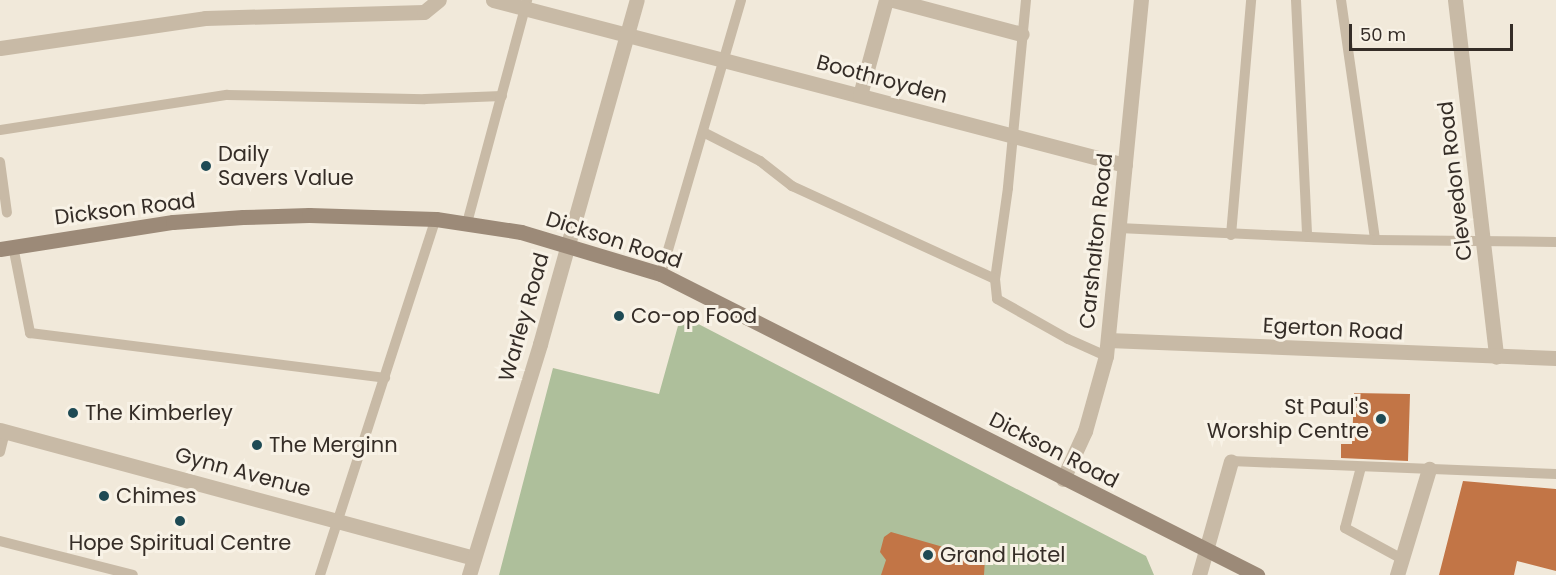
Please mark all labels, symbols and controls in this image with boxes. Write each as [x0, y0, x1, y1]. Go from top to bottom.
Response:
scale bar [1352, 12, 1516, 50]
text: 50 m [1360, 22, 1406, 47]
street label: Boothroyden [814, 49, 950, 109]
street label: Clevedon Road [1433, 100, 1477, 262]
place label: Daily Savers Value [218, 141, 354, 191]
street label: Carshalton Road [1074, 152, 1118, 330]
marker: Daily Savers Value [199, 159, 213, 173]
street label: Dickson Road [53, 188, 197, 230]
street label: Dickson Road [543, 206, 685, 274]
street label: Warley Road [494, 250, 554, 384]
place label: Co-op Food [631, 303, 757, 329]
marker: Co-op Food [612, 309, 626, 323]
street label: Egerton Road [1262, 313, 1404, 345]
place label: St Paul's Worship Centre [1207, 394, 1369, 444]
place label: The Kimberley [85, 400, 233, 426]
marker: The Kimberley [66, 406, 80, 420]
street label: Dickson Road [985, 407, 1123, 493]
marker: St Paul's Worship Centre [1374, 412, 1388, 426]
place label: The Merginn [269, 432, 398, 458]
marker: The Merginn [250, 438, 264, 452]
street label: Gynn Avenue [172, 442, 314, 502]
place label: Chimes [116, 483, 196, 509]
marker: Chimes [97, 489, 111, 503]
marker: Hope Spiritual Centre [173, 514, 187, 528]
place label: Hope Spiritual Centre [69, 530, 291, 556]
place label: Grand Hotel [940, 542, 1065, 568]
marker: Grand Hotel [921, 548, 935, 562]

